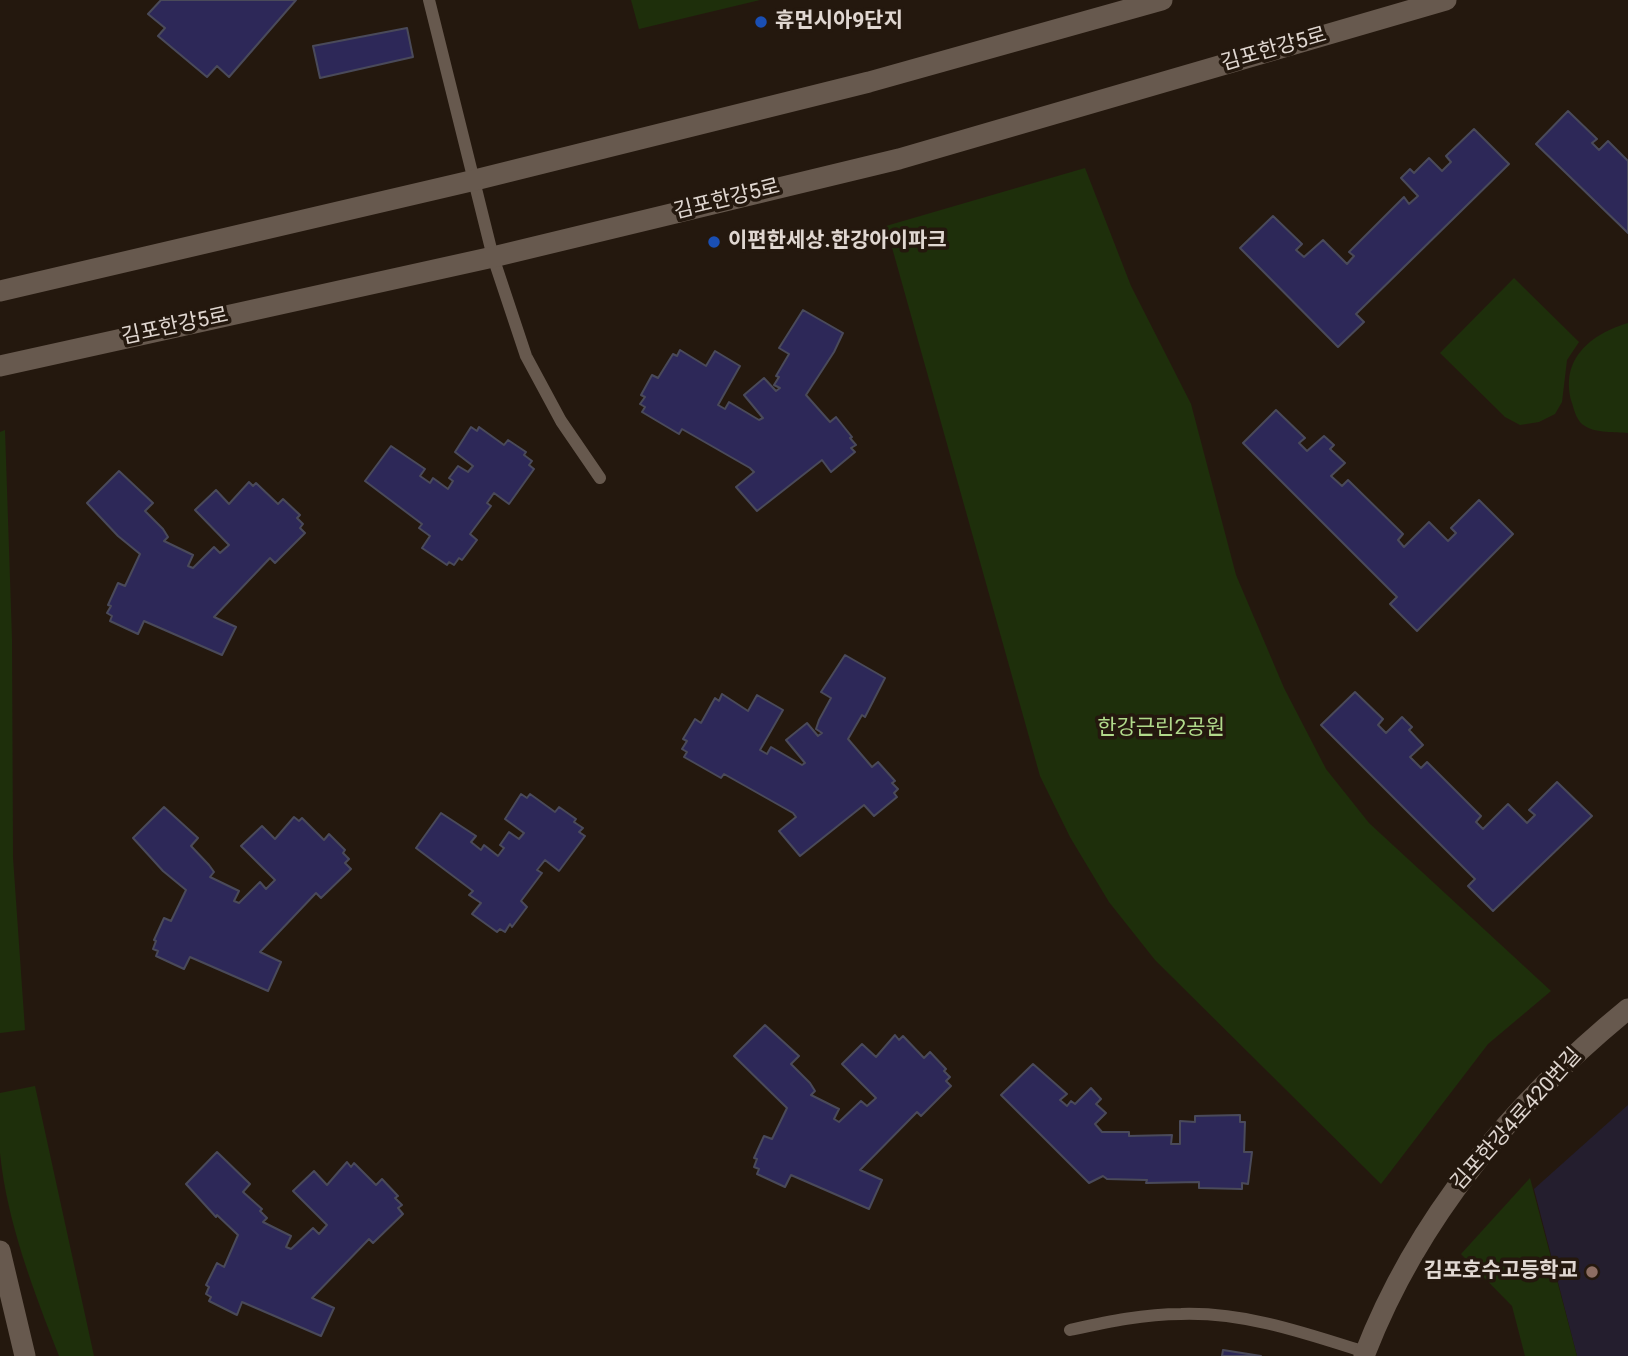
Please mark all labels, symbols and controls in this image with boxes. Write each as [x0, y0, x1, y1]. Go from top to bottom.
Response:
place label: 휴먼시아9단지 [775, 9, 903, 35]
marker: 휴먼시아9단지 [753, 14, 769, 30]
street label: 김포한강5로 [1218, 23, 1330, 77]
street label: 김포한강5로 [671, 175, 783, 225]
place label: 이편한세상.한강아이파크 [728, 229, 947, 255]
marker: 이편한세상.한강아이파크 [706, 234, 722, 250]
street label: 김포한강5로 [119, 303, 231, 351]
park label: 한강근린2공원 [1097, 716, 1225, 742]
street label: 김포한강4로420번길 [1447, 1044, 1587, 1196]
place label: 김포호수고등학교 [1423, 1259, 1578, 1285]
marker: 김포호수고등학교 [1584, 1264, 1600, 1280]

